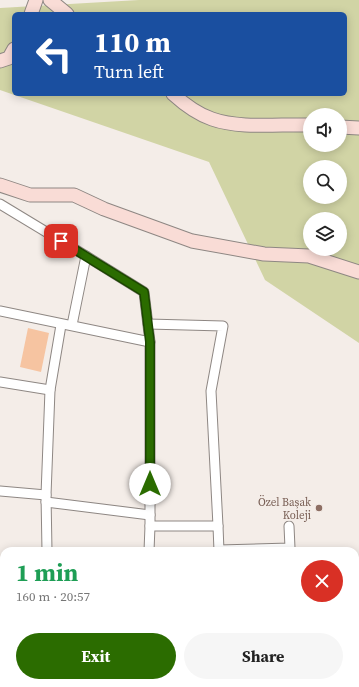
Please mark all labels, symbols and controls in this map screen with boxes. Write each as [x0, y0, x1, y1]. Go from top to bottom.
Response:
text: 110 m [94, 23, 171, 61]
icon: left [28, 28, 80, 80]
text: Turn left [94, 59, 164, 84]
map controls [303, 108, 347, 256]
button: sound [303, 108, 347, 152]
button: search [303, 160, 347, 204]
button: layers [303, 212, 347, 256]
pin [44, 224, 78, 258]
icon: arrive [50, 230, 72, 252]
position arrow [129, 463, 171, 505]
place label: Özel Başak Koleji [258, 494, 312, 523]
marker: Özel Başak Koleji [314, 503, 324, 513]
text: 1 min [16, 556, 78, 589]
button: close [301, 560, 343, 602]
text: 160 m · 20:57 [16, 588, 90, 605]
button: Exit [16, 633, 176, 679]
button: Share [184, 633, 343, 679]

